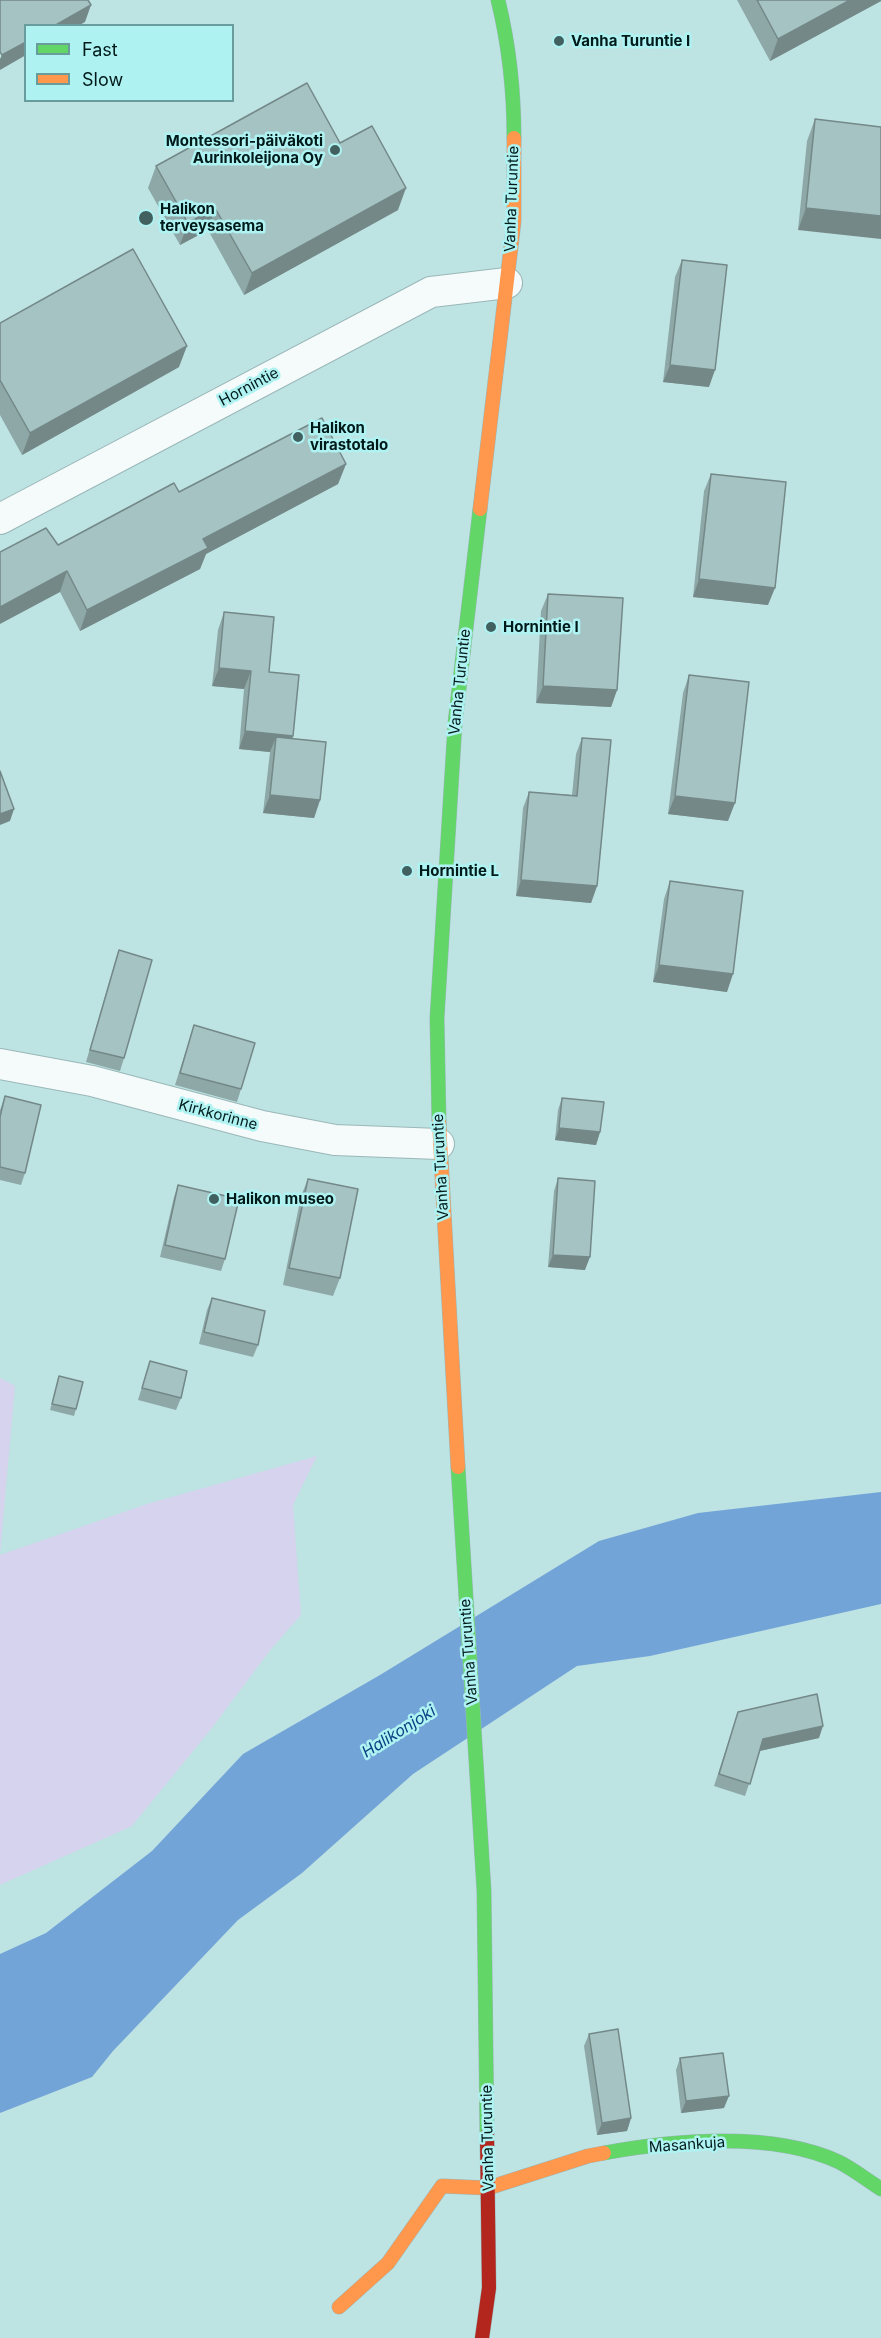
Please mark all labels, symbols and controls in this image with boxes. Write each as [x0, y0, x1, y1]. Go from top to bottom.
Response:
legend [24, 24, 234, 102]
place label: Vanha Turuntie I [571, 32, 690, 50]
marker: Vanha Turuntie I [552, 34, 566, 48]
text: Fast [82, 39, 118, 60]
text: Slow [82, 69, 123, 90]
place label: Montessori-päiväkoti Aurinkoleijona Oy [166, 132, 323, 167]
marker: Montessori-päiväkoti Aurinkoleijona Oy [328, 143, 342, 157]
street label: Vanha Turuntie [501, 145, 523, 253]
place label: Halikon terveysasema [160, 200, 264, 235]
marker: Halikon terveysasema [137, 209, 155, 227]
street label: Hornintie [216, 364, 282, 410]
place label: Halikon virastotalo [310, 419, 388, 454]
marker: Halikon virastotalo [291, 430, 305, 444]
place label: Hornintie I [503, 618, 579, 636]
marker: Hornintie I [484, 620, 498, 634]
street label: Vanha Turuntie [445, 628, 475, 736]
place label: Hornintie L [419, 862, 499, 880]
marker: Hornintie L [400, 864, 414, 878]
street label: Kirkkorinne [177, 1096, 259, 1134]
street label: Vanha Turuntie [429, 1113, 453, 1221]
place label: Halikon museo [226, 1190, 334, 1208]
marker: Halikon museo [207, 1192, 221, 1206]
street label: Vanha Turuntie [456, 1598, 482, 1706]
water label: Halikonjoki [359, 1702, 439, 1762]
street label: Vanha Turuntie [478, 2085, 498, 2191]
street label: Masankuja [648, 2133, 726, 2157]

